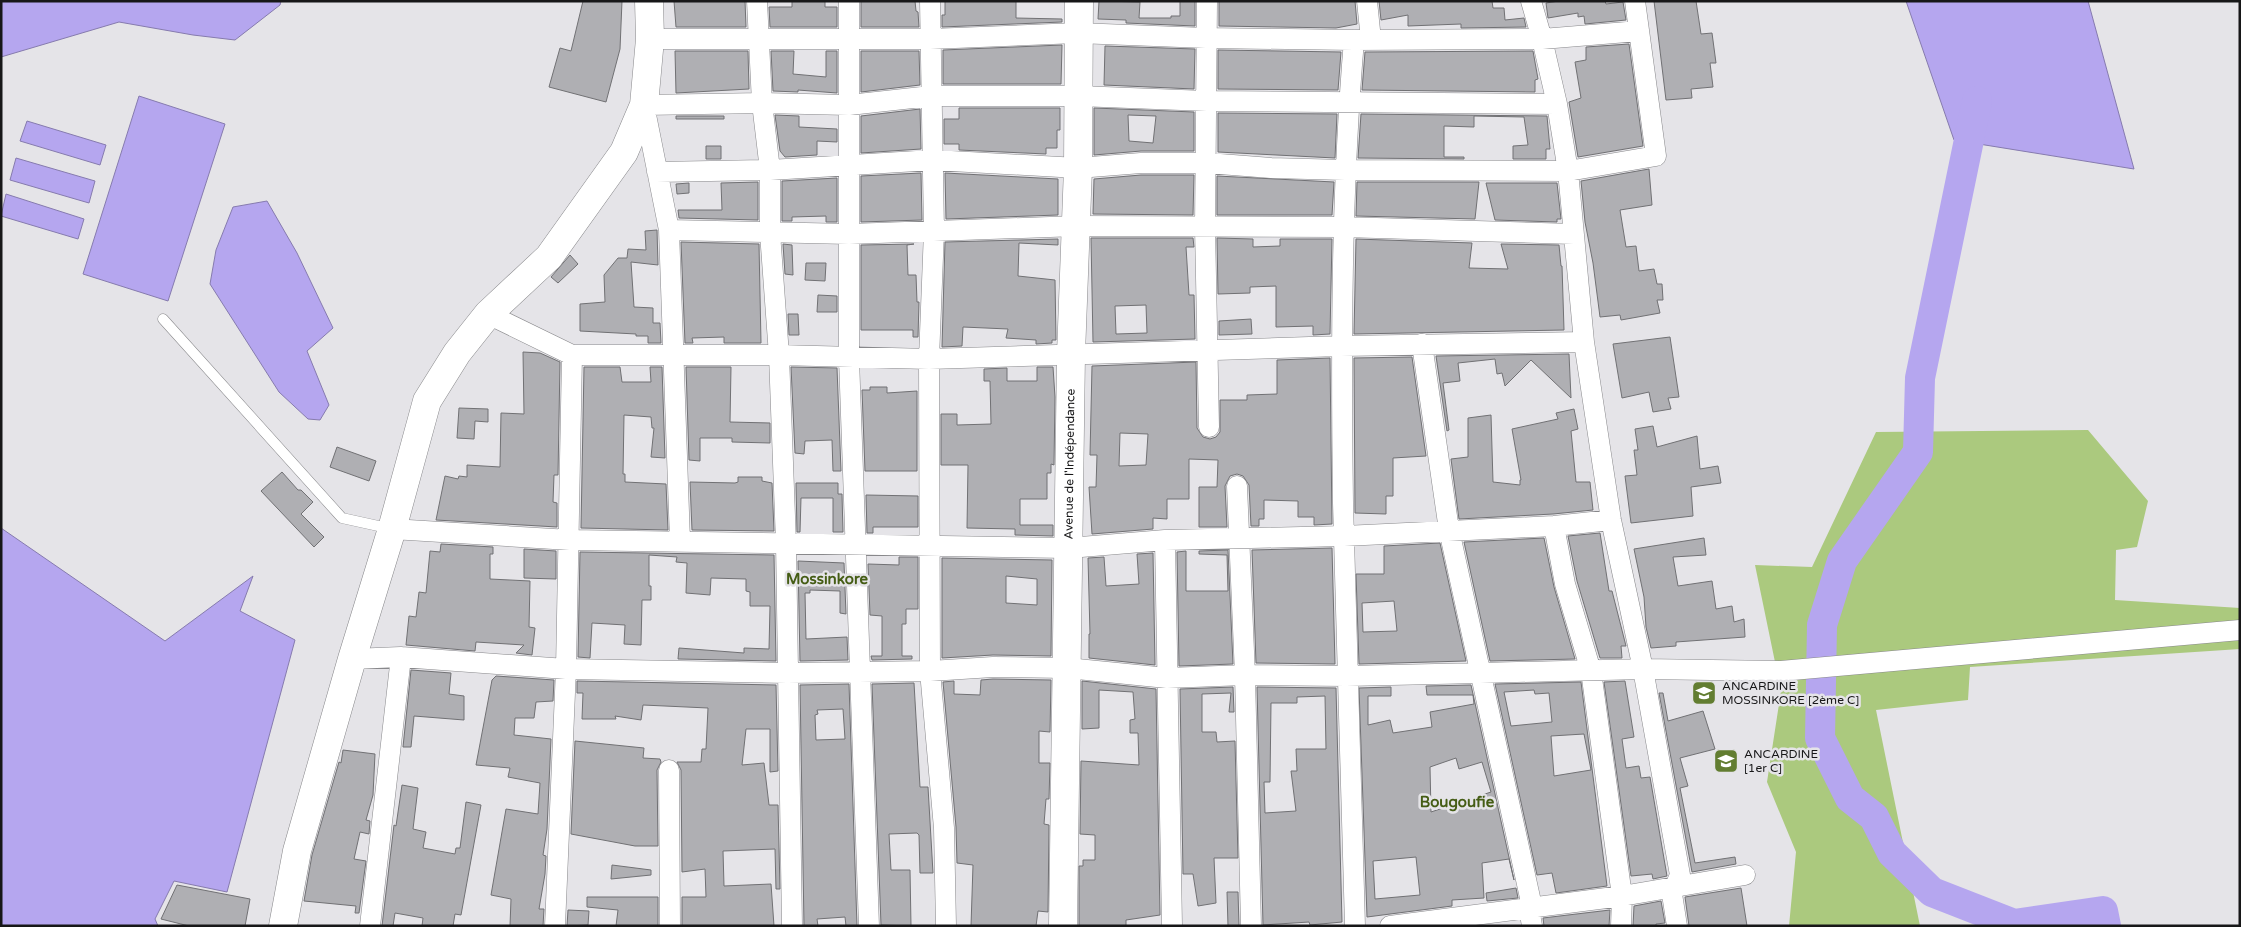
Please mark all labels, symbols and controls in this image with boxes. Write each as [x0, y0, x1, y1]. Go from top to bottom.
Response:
street label: Avenue de l'Indépendance [1061, 388, 1078, 540]
district label: Mossinkore [786, 570, 868, 588]
place label: ANCARDINE MOSSINKORE [2ème C] [1722, 679, 1859, 707]
school or university icon: ANCARDINE MOSSINKORE [2ème C] [1691, 680, 1717, 706]
place label: ANCARDINE [1er C] [1744, 747, 1818, 775]
school or university icon: ANCARDINE [1er C] [1713, 748, 1739, 774]
district label: Bougoufie [1420, 793, 1495, 812]

